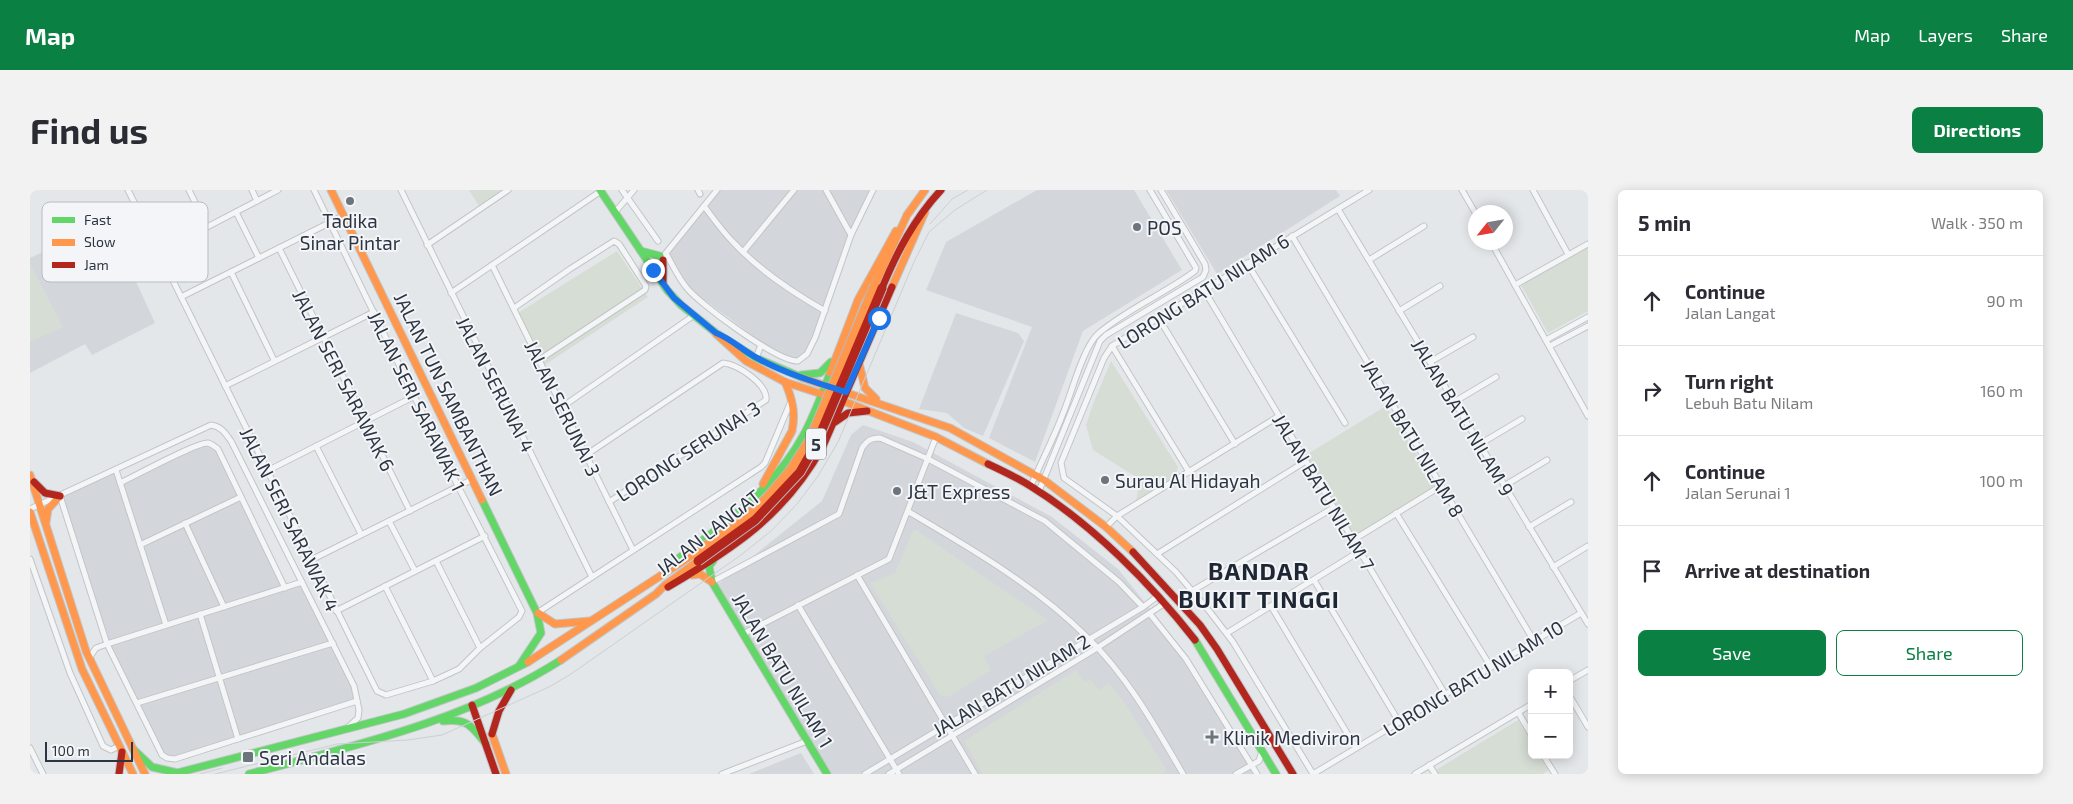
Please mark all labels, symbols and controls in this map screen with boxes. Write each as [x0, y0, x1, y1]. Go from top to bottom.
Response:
text: Map [25, 21, 75, 50]
text: Map [1854, 24, 1890, 46]
text: Layers [1918, 24, 1973, 46]
text: Share [2001, 24, 2048, 46]
button: Directions [1912, 107, 2043, 153]
text: Find us [30, 109, 148, 151]
marker: Tadika Sinar Pintar [344, 195, 356, 207]
legend [42, 202, 208, 282]
north arrow [1468, 205, 1513, 250]
place label: Tadika Sinar Pintar [300, 209, 401, 254]
text: 5 min [1638, 210, 1691, 235]
text: Fast [84, 211, 111, 228]
text: Walk · 350 m [1931, 213, 2023, 232]
place label: POS [1147, 216, 1182, 239]
marker: POS [1131, 221, 1143, 233]
street label: LORONG BATU NILAM 6 [1113, 229, 1293, 353]
text: Slow [84, 233, 116, 250]
text: Jam [84, 256, 109, 273]
route end [642, 259, 665, 282]
text: Continue [1685, 280, 1765, 303]
street label: JALAN SERI SARAWAK 6 [288, 285, 400, 475]
icon: ahead [1638, 287, 1666, 315]
street label: JALAN TUN SAMBANTHAN [390, 289, 508, 499]
text: 90 m [1987, 291, 2023, 310]
text: Jalan Langat [1685, 303, 1776, 322]
street label: JALAN SERI SARAWAK 1 [363, 307, 471, 495]
route start [868, 307, 891, 330]
street label: JALAN SERUNAI 4 [452, 312, 540, 456]
street label: JALAN BATU NILAM 9 [1407, 334, 1519, 500]
street label: JALAN SERUNAI 3 [520, 336, 606, 480]
street label: JALAN BATU NILAM 8 [1357, 355, 1469, 521]
text: Turn right [1685, 370, 1773, 393]
icon: right [1638, 377, 1666, 405]
text: 160 m [1980, 381, 2023, 400]
text: Lebuh Batu Nilam [1685, 393, 1813, 412]
street label: LORONG SERUNAI 3 [612, 396, 764, 506]
street label: JALAN BATU NILAM 7 [1268, 410, 1380, 575]
street label: JALAN SERI SARAWAK 4 [235, 423, 345, 615]
road number: 5 [806, 428, 826, 460]
text: Continue [1685, 460, 1765, 483]
icon: ahead [1638, 467, 1666, 495]
place label: Surau Al Hidayah [1115, 469, 1261, 492]
text: 100 m [1980, 471, 2023, 490]
marker: Surau Al Hidayah [1099, 474, 1111, 486]
place label: J&T Express [907, 480, 1010, 503]
text: Jalan Serunai 1 [1685, 483, 1791, 502]
street label: JALAN LANGAT [651, 484, 765, 580]
marker: J&T Express [891, 485, 903, 497]
district label: BANDAR BUKIT TINGGI [1178, 556, 1340, 613]
icon: arrive [1638, 557, 1666, 585]
text: Arrive at destination [1685, 559, 1870, 582]
street label: JALAN BATU NILAM 1 [728, 589, 838, 751]
street label: LORONG BATU NILAM 10 [1379, 615, 1567, 741]
street label: JALAN BATU NILAM 2 [928, 629, 1094, 741]
button: Save [1638, 630, 1826, 676]
button: Share [1836, 630, 2023, 676]
map controls [1528, 669, 1573, 759]
button: + [1528, 669, 1573, 714]
button: − [1528, 714, 1573, 759]
place label: Klinik Mediviron [1223, 726, 1361, 749]
marker: Klinik Mediviron [1205, 730, 1219, 744]
scale bar [45, 739, 132, 762]
text: 100 m [52, 742, 90, 759]
place label: Seri Andalas [259, 746, 366, 769]
marker: Seri Andalas [241, 750, 255, 764]

